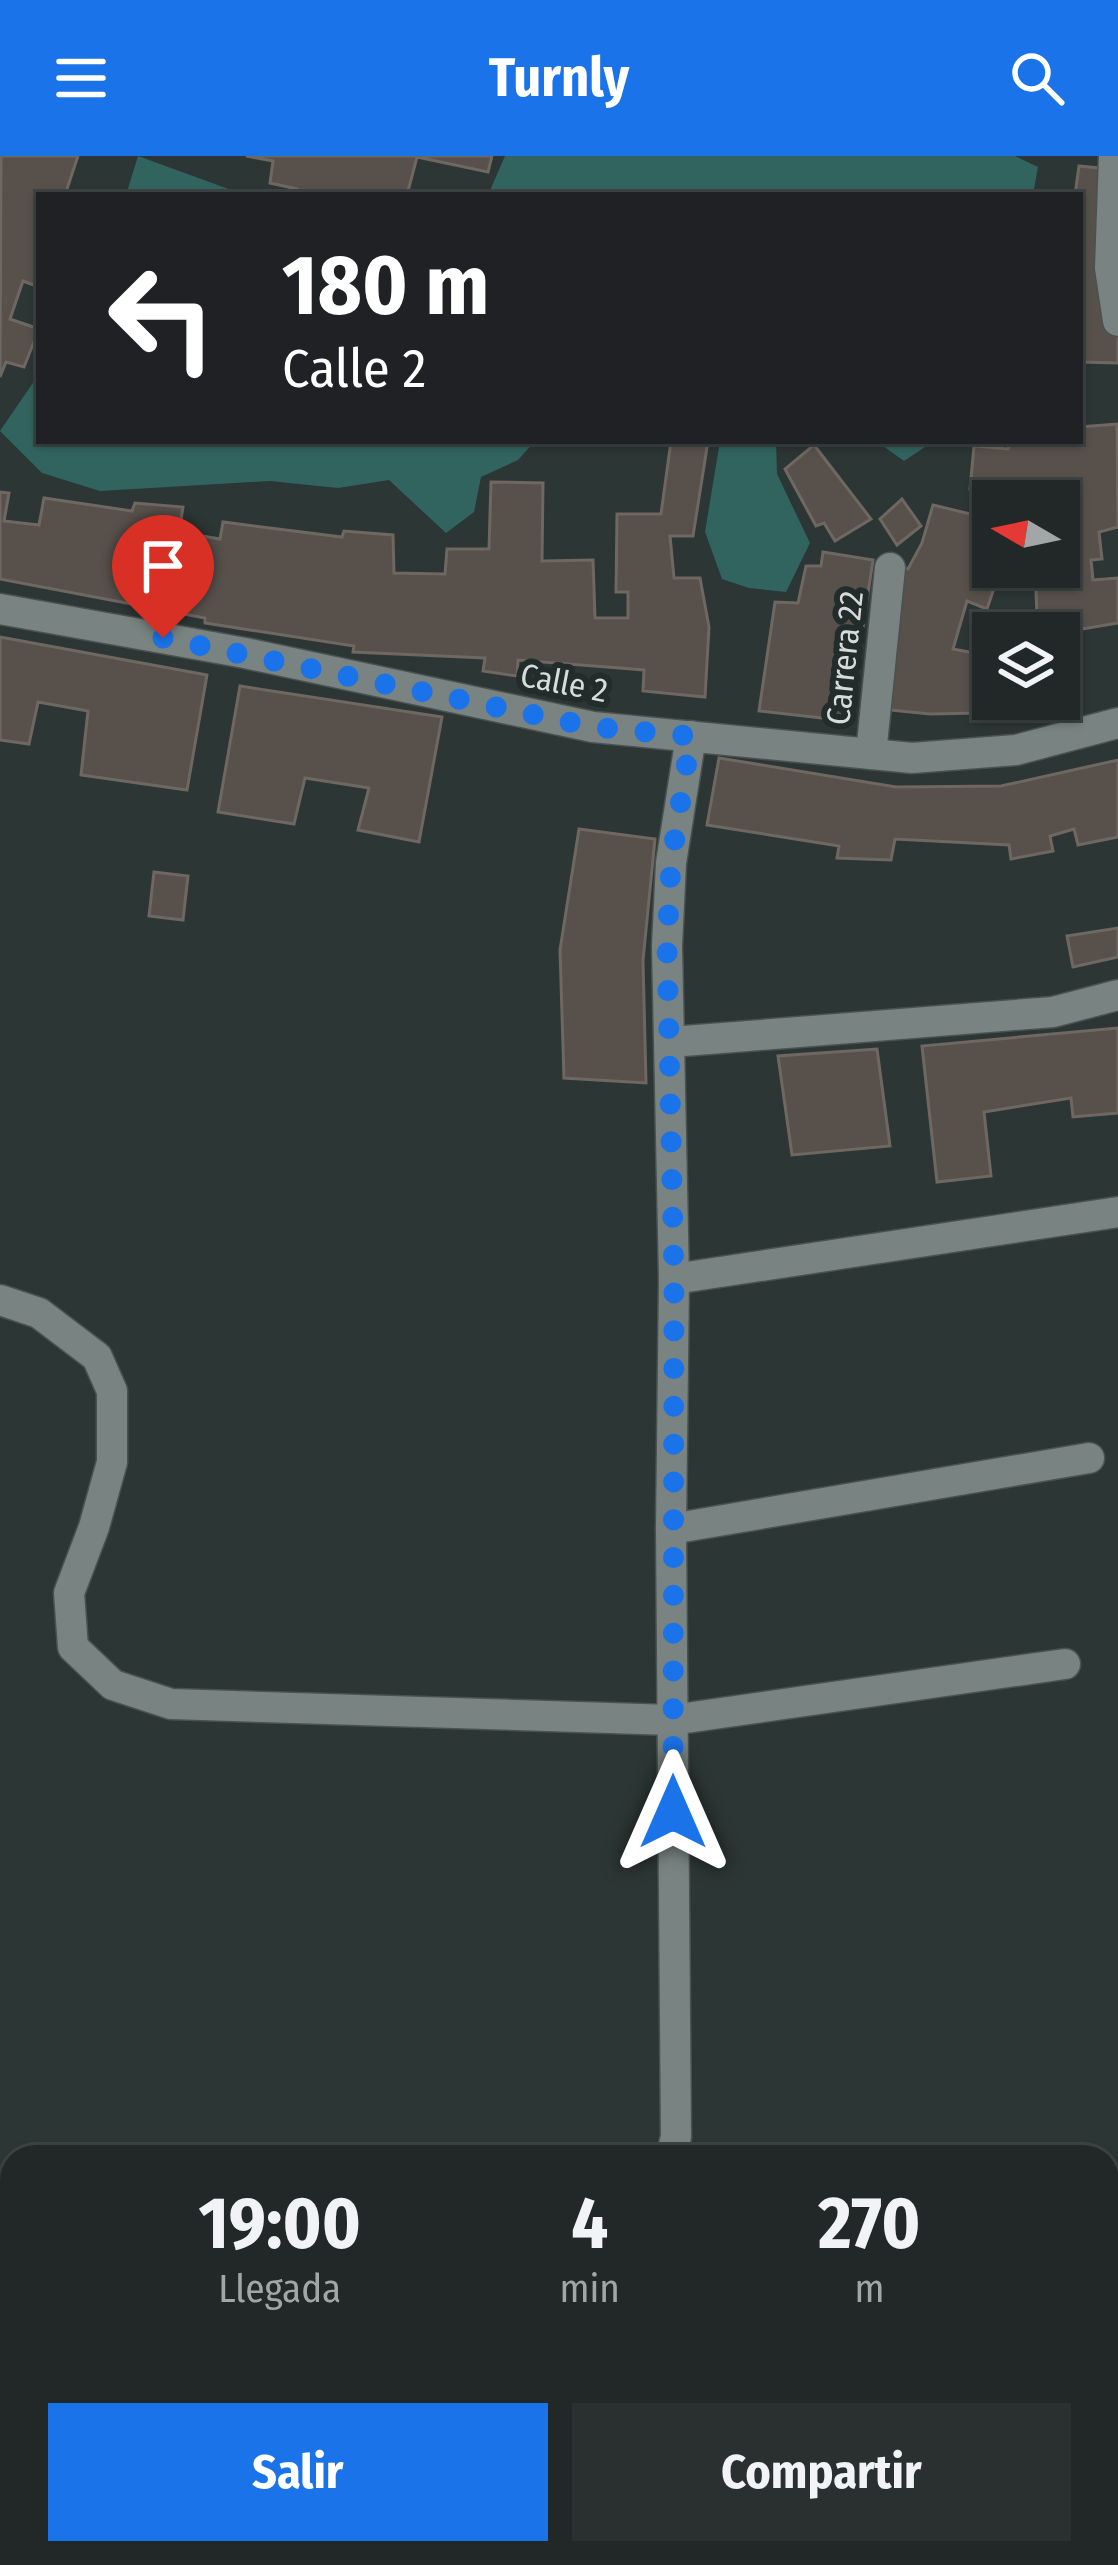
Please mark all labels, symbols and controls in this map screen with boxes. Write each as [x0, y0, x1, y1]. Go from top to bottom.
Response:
icon: menu [48, 45, 114, 111]
icon: search [1004, 45, 1070, 111]
text: Turnly [489, 46, 629, 110]
text: 180 m [282, 235, 489, 336]
icon: left [84, 240, 240, 396]
text: Calle 2 [282, 337, 426, 401]
north arrow [972, 480, 1080, 588]
map controls [972, 480, 1080, 720]
pin [112, 515, 214, 638]
icon: arrive [130, 533, 196, 599]
street label: Carrera 22 [818, 589, 872, 727]
button: layers [972, 612, 1080, 720]
street label: Calle 2 [517, 655, 611, 711]
position arrow [610, 1749, 736, 1875]
text: 19:00 [198, 2181, 361, 2267]
text: 4 [571, 2181, 608, 2267]
text: 270 [818, 2181, 921, 2267]
text: Llegada [218, 2266, 341, 2312]
text: min [560, 2266, 620, 2312]
text: m [854, 2266, 884, 2312]
button: Salir [48, 2403, 548, 2541]
button: Compartir [572, 2403, 1071, 2541]

